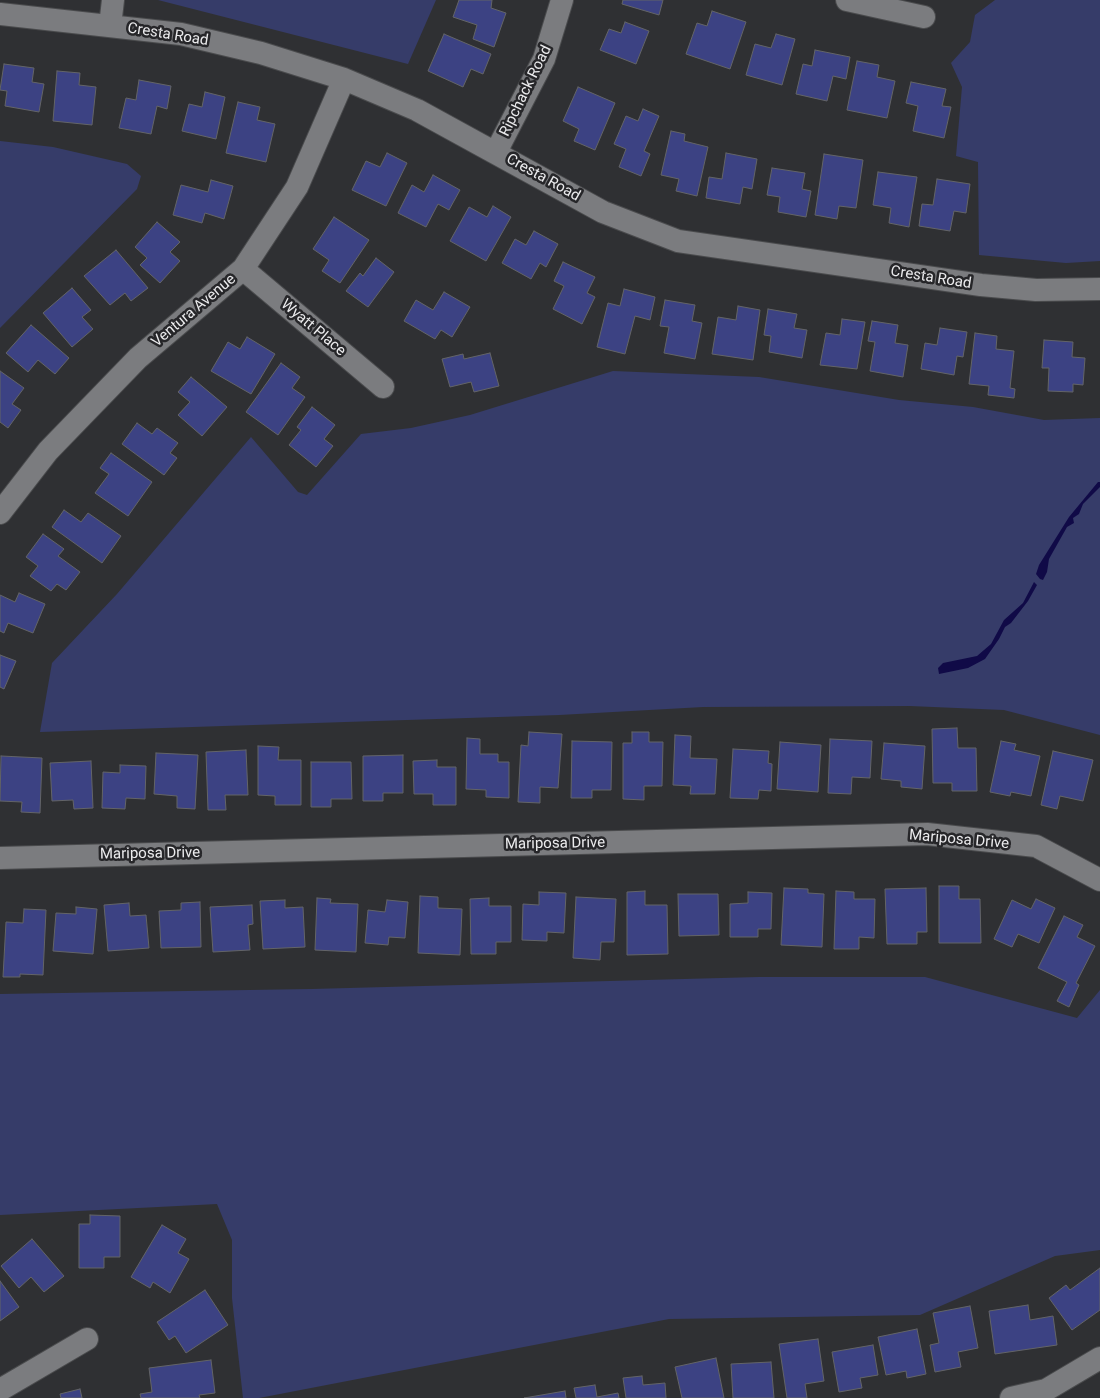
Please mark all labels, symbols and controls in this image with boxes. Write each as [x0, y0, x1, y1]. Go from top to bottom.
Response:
street label: Cresta Road [126, 20, 210, 50]
street label: Ripchack Road [496, 42, 556, 140]
street label: Cresta Road [503, 150, 583, 206]
street label: Cresta Road [889, 263, 973, 293]
street label: Ventura Avenue [148, 271, 240, 351]
street label: Wyatt Place [277, 296, 349, 360]
street label: Mariposa Drive [908, 827, 1010, 853]
street label: Mariposa Drive [505, 834, 605, 854]
street label: Mariposa Drive [100, 844, 200, 864]

